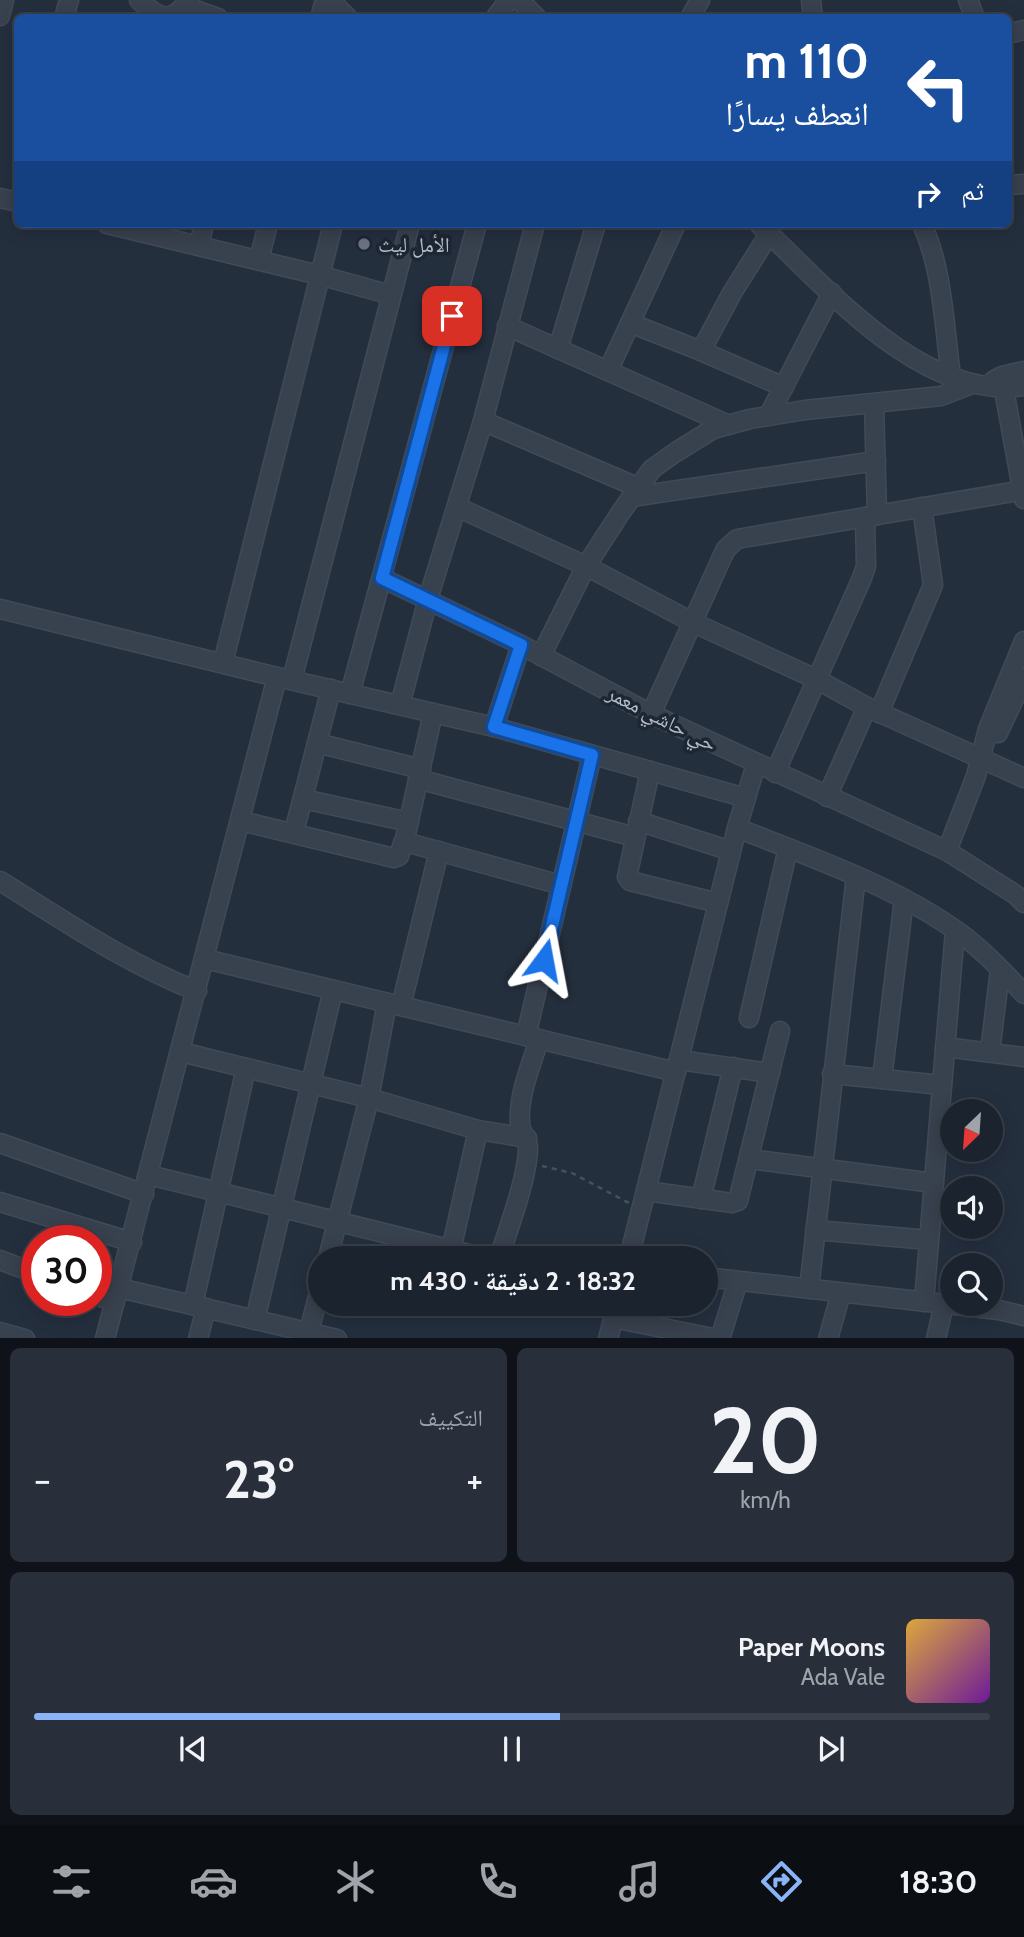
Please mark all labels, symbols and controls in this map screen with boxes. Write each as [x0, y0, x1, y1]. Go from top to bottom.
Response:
text: 110 m [745, 31, 869, 90]
icon: left [893, 42, 984, 133]
text: انعطف يسارًا [726, 94, 869, 133]
icon: right [909, 175, 947, 213]
text: ثم [961, 175, 984, 207]
place label: الأمل ليث [378, 232, 450, 258]
marker: الأمل ليث [356, 236, 372, 252]
pin [422, 286, 482, 346]
icon: arrive [433, 297, 471, 335]
street label: حي حاشي معمر [600, 679, 721, 760]
position arrow [507, 923, 581, 997]
north arrow [940, 1099, 1003, 1162]
map controls [940, 1099, 1003, 1316]
button: sound [940, 1176, 1003, 1239]
speed limit sign: 30 [21, 1225, 112, 1316]
button: search [940, 1253, 1003, 1316]
text: 18:32 · 2 دقيقة · 430 m [390, 1265, 636, 1297]
text: 20 [709, 1385, 822, 1496]
text: التكييف [418, 1404, 483, 1432]
text: 23° [223, 1448, 294, 1511]
text: − [34, 1456, 51, 1503]
text: + [466, 1456, 483, 1503]
text: km/h [740, 1486, 791, 1514]
text: Paper Moons [738, 1631, 885, 1663]
text: Ada Vale [801, 1663, 885, 1691]
icon: previous [174, 1730, 212, 1768]
icon: pause [493, 1730, 531, 1768]
icon: next [812, 1730, 850, 1768]
icon: filters [47, 1857, 96, 1906]
icon: car [189, 1857, 238, 1906]
icon: climate [331, 1857, 380, 1906]
icon: phone [473, 1857, 522, 1906]
icon: music [615, 1857, 664, 1906]
icon: directions [757, 1857, 806, 1906]
text: 18:30 [899, 1862, 977, 1901]

